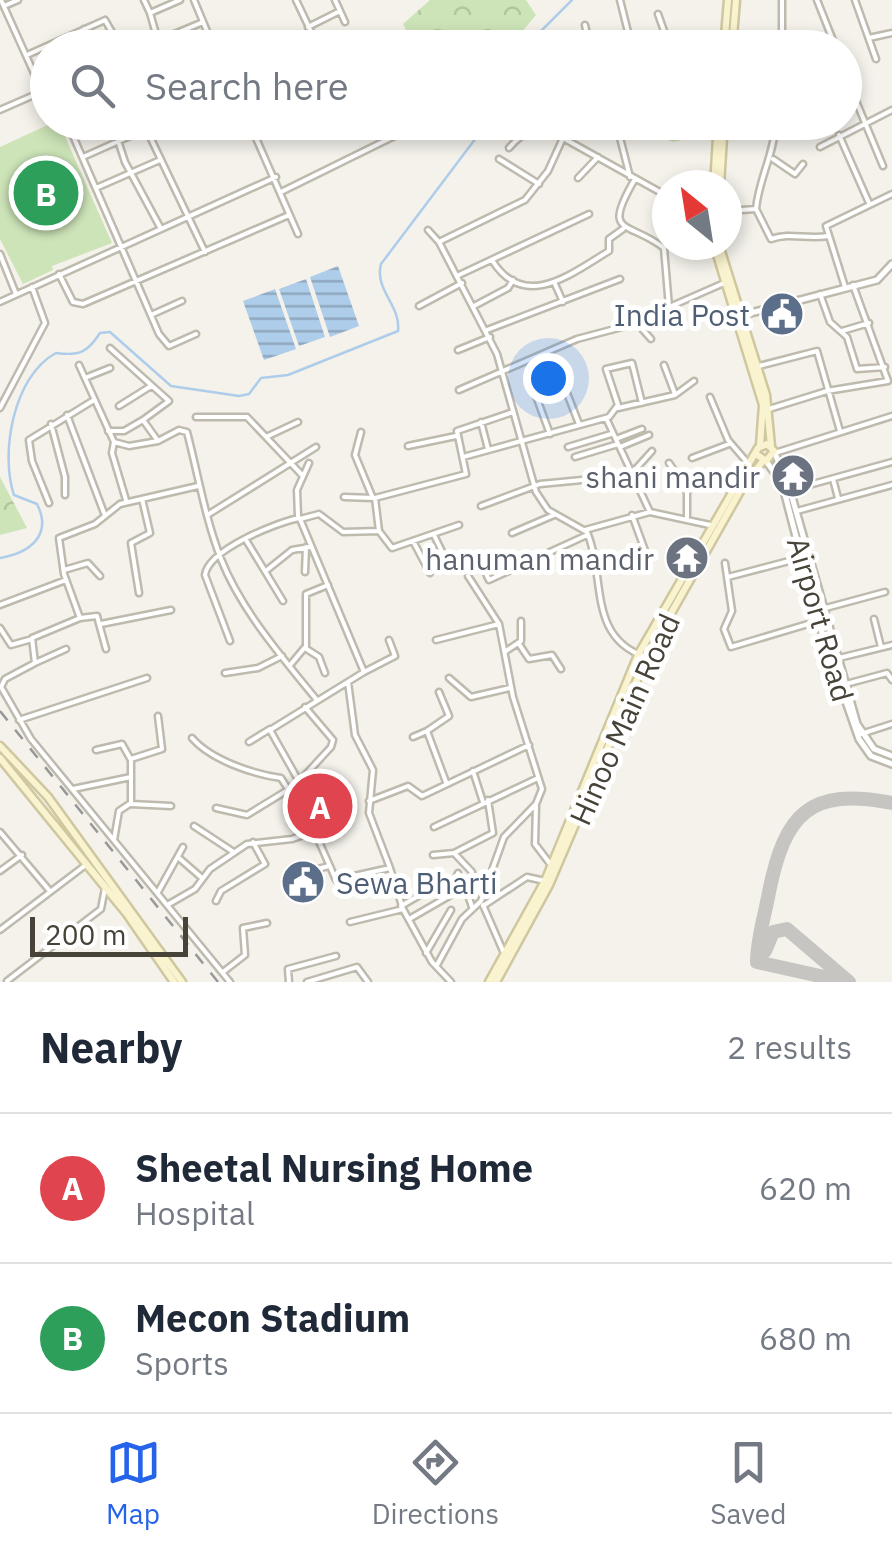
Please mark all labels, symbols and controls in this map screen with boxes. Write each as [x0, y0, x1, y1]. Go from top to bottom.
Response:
search box [30, 30, 862, 140]
icon: search [65, 58, 120, 113]
text: Search here [145, 61, 349, 110]
pin: B [13, 156, 78, 230]
north arrow [652, 170, 742, 260]
public building icon: India Post [759, 291, 805, 337]
place label: India Post [614, 295, 750, 334]
your location [523, 353, 574, 404]
temple icon: shani mandir [770, 453, 816, 499]
place label: shani mandir [586, 457, 760, 496]
street label: Airport Road [779, 532, 863, 706]
temple icon: hanuman mandir [664, 535, 710, 581]
place label: hanuman mandir [425, 539, 654, 578]
street label: Hinoo Main Road [560, 607, 688, 831]
pin: A [288, 768, 352, 844]
public building icon: Sewa Bharti [280, 859, 326, 905]
place label: Sewa Bharti [336, 863, 497, 902]
scale bar [30, 912, 188, 956]
text: 200 m [45, 916, 126, 953]
text: Nearby [40, 1020, 182, 1075]
text: 2 results [727, 1026, 852, 1068]
text: Sheetal Nursing Home [135, 1143, 533, 1192]
text: A [62, 1167, 83, 1209]
text: 620 m [759, 1167, 852, 1209]
text: Hospital [135, 1192, 255, 1234]
text: Mecon Stadium [135, 1293, 410, 1342]
text: B [62, 1317, 83, 1359]
text: 680 m [759, 1317, 852, 1359]
text: Sports [135, 1342, 229, 1384]
tab: Map [106, 1435, 161, 1532]
tab: Directions [372, 1435, 499, 1532]
tab: Saved [710, 1435, 786, 1532]

